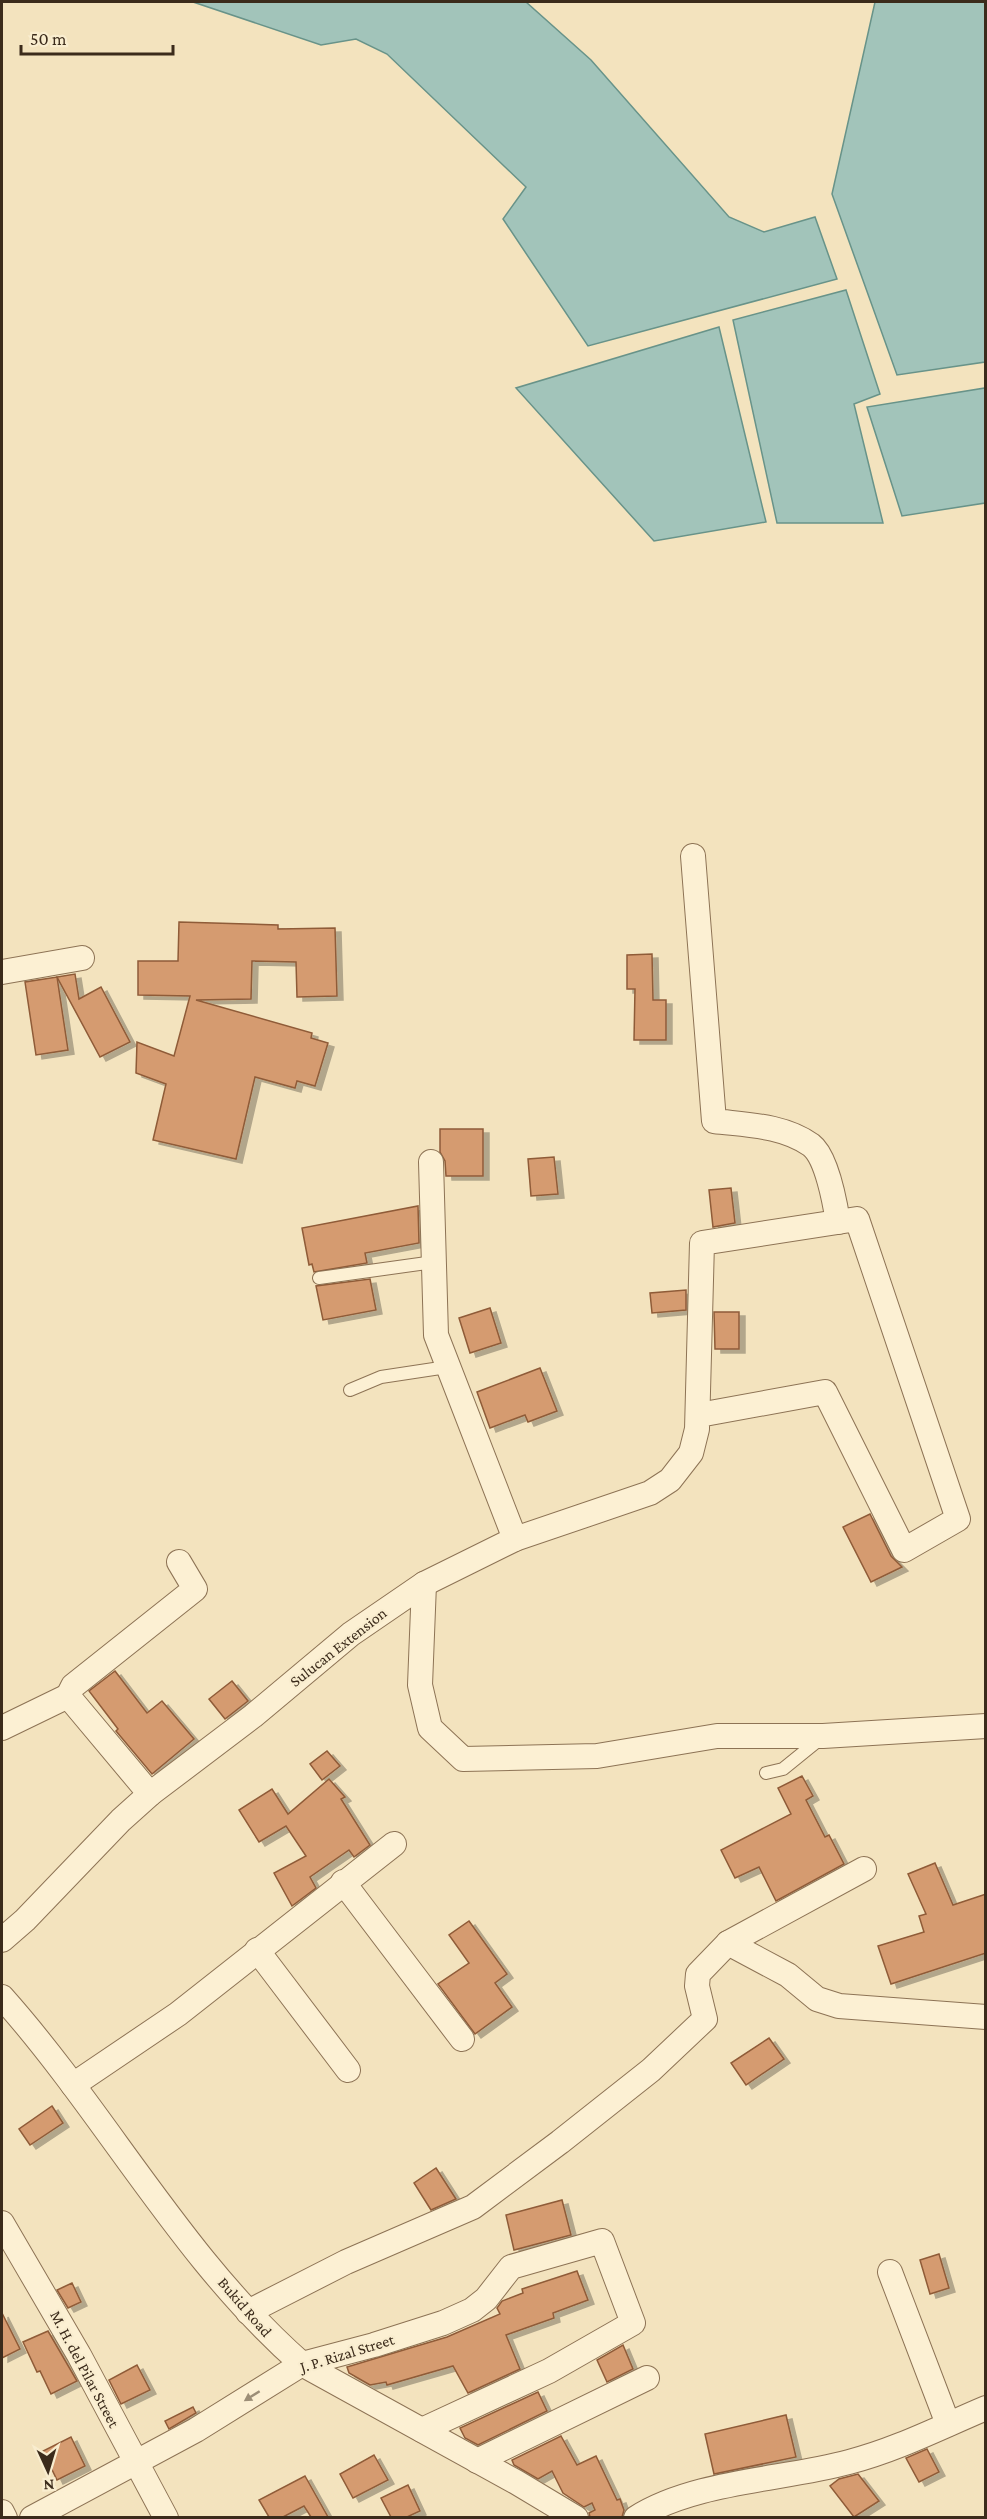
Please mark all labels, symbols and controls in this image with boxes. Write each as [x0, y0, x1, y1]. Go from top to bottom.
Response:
scale bar [21, 18, 172, 56]
text: 50 m [30, 29, 67, 49]
street label: Sulucan Extension [286, 1604, 390, 1690]
street label: Bukid Road [215, 2274, 276, 2341]
street label: M. H. del Pilar Street [47, 2308, 123, 2431]
street label: J. P. Rizal Street [296, 2330, 397, 2377]
one-way arrow [244, 2390, 260, 2401]
north arrow [18, 2441, 78, 2501]
text: N [43, 2477, 55, 2494]

